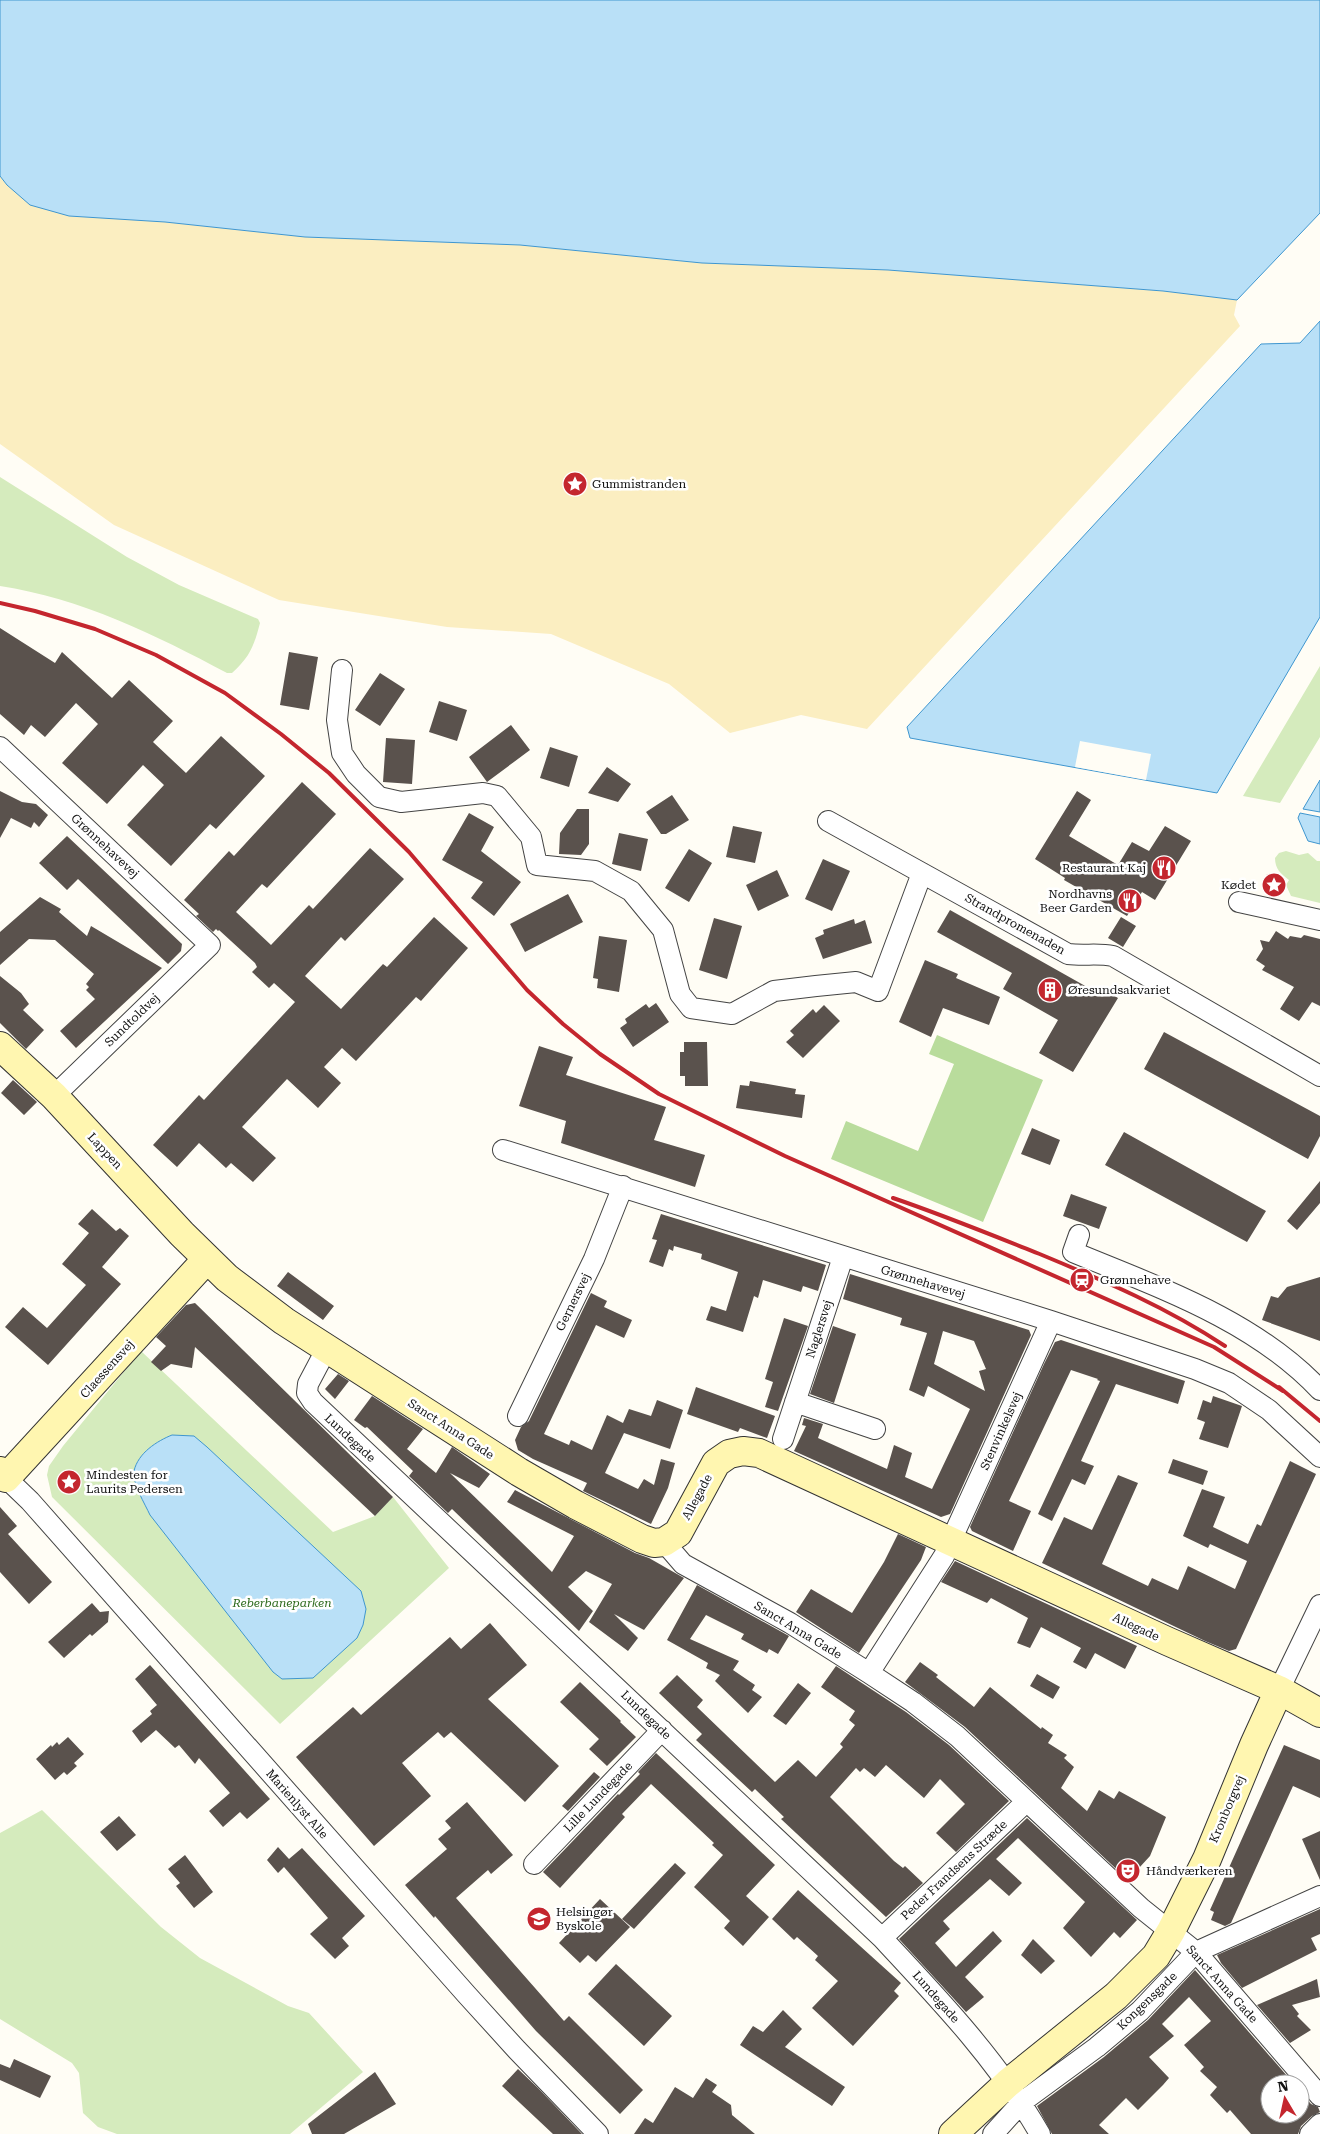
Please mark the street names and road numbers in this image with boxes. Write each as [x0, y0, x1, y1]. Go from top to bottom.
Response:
street label: Grønnehavevej [68, 811, 142, 881]
street label: Strandpromenaden [962, 891, 1068, 957]
street label: Sundtoldvej [102, 991, 162, 1049]
street label: Lappen [85, 1130, 125, 1172]
street label: Grønnehavevej [879, 1263, 967, 1301]
street label: Gernersvej [553, 1271, 593, 1333]
street label: Naglersvej [803, 1298, 835, 1360]
street label: Claessensvej [77, 1337, 137, 1401]
street label: Stenvinkelsvej [977, 1390, 1025, 1472]
street label: Sanct Anna Gade [405, 1396, 497, 1462]
street label: Lundegade [322, 1411, 379, 1465]
street label: Allegade [679, 1471, 715, 1522]
street label: Sanct Anna Gade [752, 1598, 845, 1662]
street label: Allegade [1110, 1610, 1162, 1644]
street label: Lundegade [618, 1688, 674, 1743]
street label: Lille Lundegade [561, 1759, 635, 1835]
street label: Marienlyst Alle [263, 1767, 331, 1842]
street label: Kronborgvej [1206, 1773, 1248, 1845]
street label: Peder Frandsens Stræde [898, 1817, 1010, 1923]
street label: Sanct Anna Gade [1183, 1942, 1261, 2026]
street label: Lundegade [910, 1968, 963, 2026]
street label: Kongensgade [1114, 1969, 1180, 2033]

